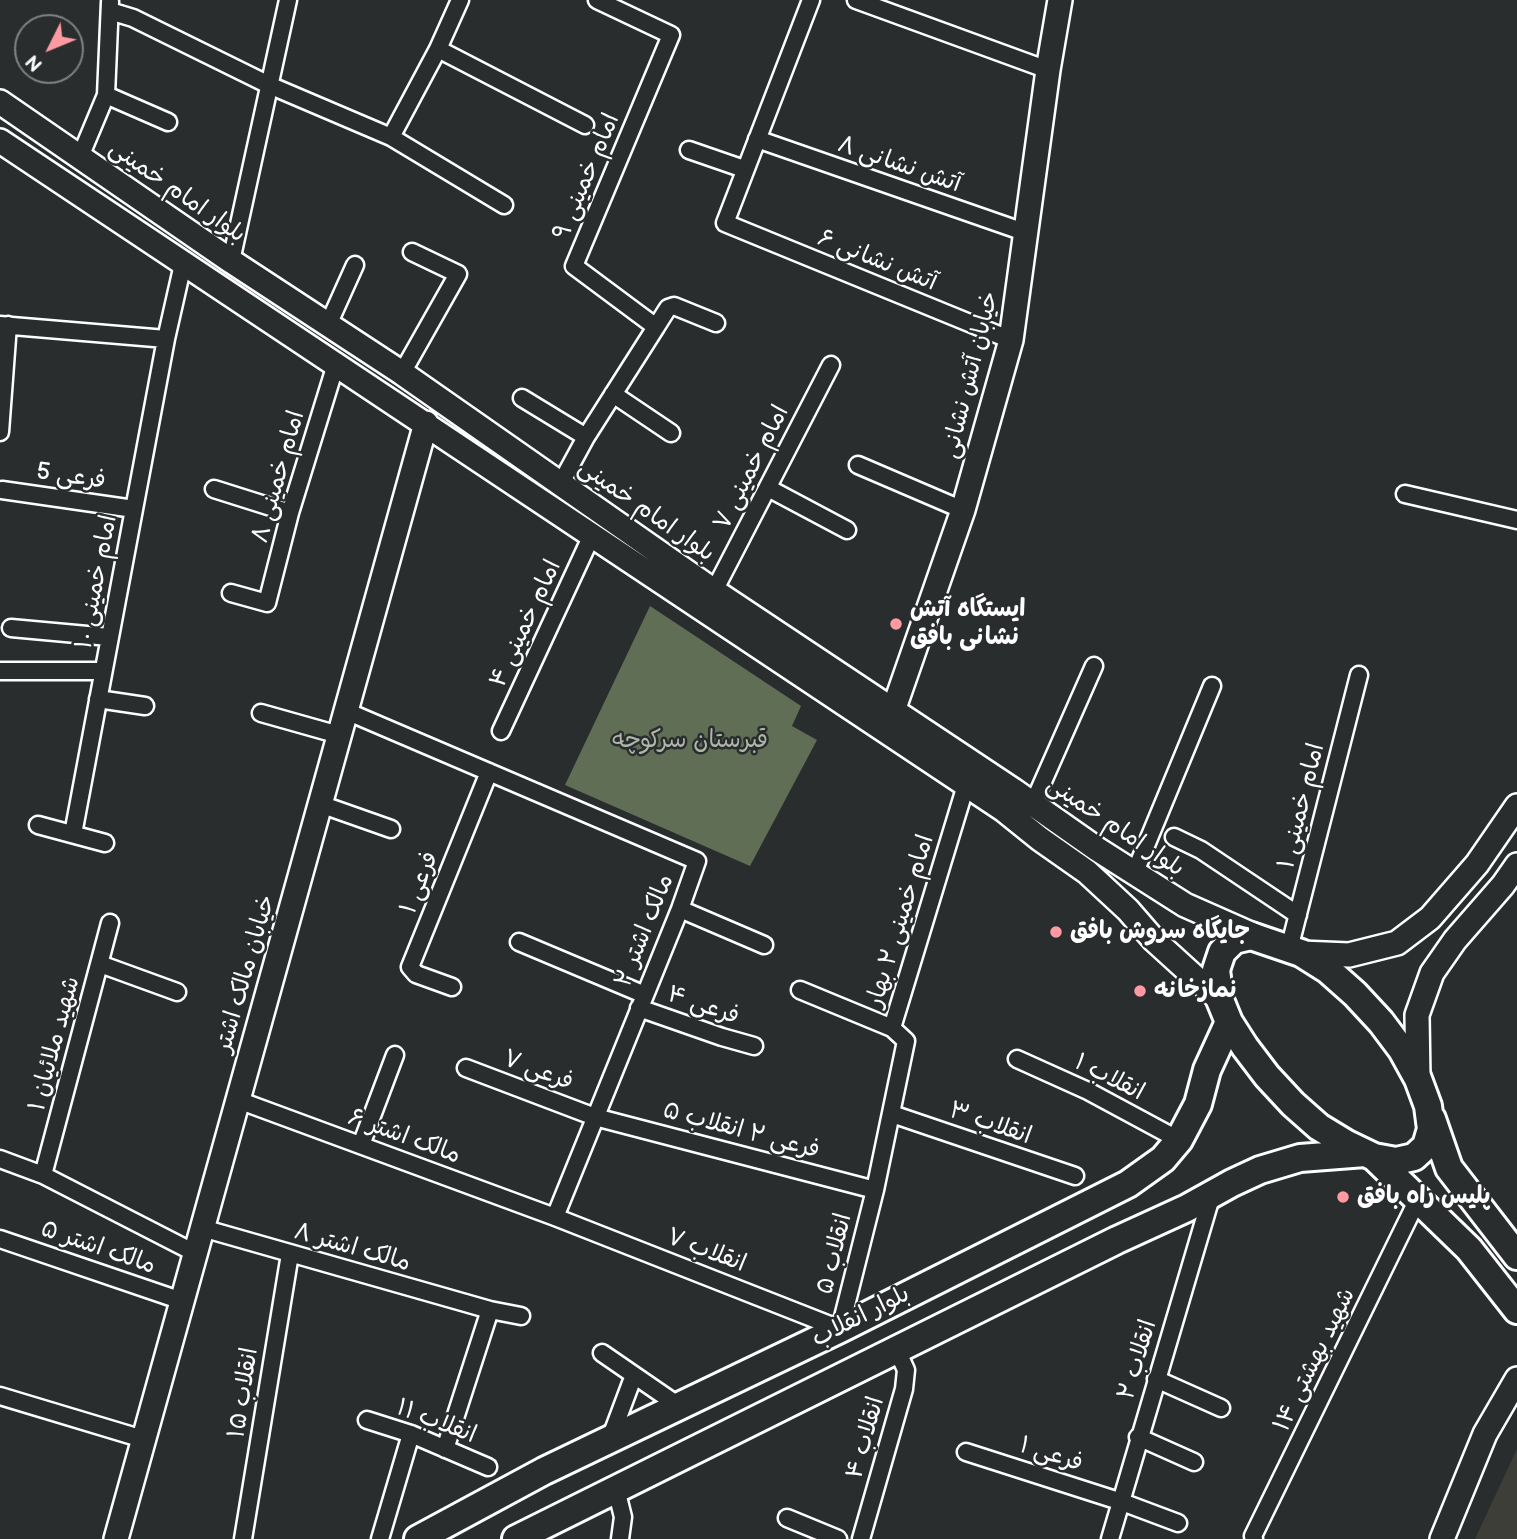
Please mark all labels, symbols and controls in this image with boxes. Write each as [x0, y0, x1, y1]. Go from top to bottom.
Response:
north arrow [14, 14, 84, 84]
text: N [21, 49, 48, 75]
street label: امام خمینی ۹ [547, 109, 627, 245]
street label: آتش نشانی ۸ [834, 130, 964, 200]
street label: بلوار امام خمینی [103, 134, 251, 250]
street label: آتش نشانی ۶ [813, 224, 941, 298]
street label: خیابان آتش نشانی [936, 289, 1006, 461]
street label: امام خمینی ۷ [708, 401, 796, 535]
street label: امام خمینی ۸ [246, 408, 312, 546]
street label: بلوار امام خمینی [572, 453, 720, 569]
street label: فرعی 5 [34, 458, 108, 496]
street label: امام خمینی ۱۰ [70, 512, 124, 652]
street label: امام خمینی ۴ [484, 556, 568, 692]
place label: ایستگاه آتش نشانی بافق [910, 596, 1025, 652]
marker: ایستگاه آتش نشانی بافق [888, 616, 904, 632]
park label: قبرستان سرکوچه [612, 727, 768, 755]
street label: امام خمینی ۱ [1273, 740, 1331, 872]
street label: بلوار امام خمینی [1041, 770, 1189, 884]
street label: امام خمینی ۲ بهار [861, 831, 941, 1011]
street label: فرعی ۱ [395, 848, 445, 918]
street label: مالک اشتر ۲ [609, 870, 681, 992]
street label: خیابان مالک اشتر [210, 892, 282, 1056]
place label: جایگاه سروش بافق [1070, 918, 1250, 946]
marker: جایگاه سروش بافق [1048, 924, 1064, 940]
street label: شهید ملائیان ۱ [23, 973, 87, 1115]
place label: نمازخانه [1154, 977, 1236, 1005]
street label: فرعی ۴ [663, 980, 743, 1032]
marker: نمازخانه [1132, 983, 1148, 999]
street label: فرعی ۷ [499, 1044, 577, 1098]
street label: انقلاب ۱ [1069, 1048, 1149, 1108]
street label: فرعی ۲ انقلاب ۵ [659, 1096, 823, 1166]
street label: انقلاب ۳ [945, 1096, 1035, 1152]
street label: مالک اشتر ۶ [344, 1103, 464, 1171]
place label: پلیس راه بافق [1357, 1183, 1490, 1211]
marker: پلیس راه بافق [1335, 1189, 1351, 1205]
street label: انقلاب ۵ [811, 1211, 859, 1297]
street label: مالک اشتر ۵ [37, 1215, 159, 1281]
street label: مالک اشتر ۸ [290, 1218, 414, 1278]
street label: انقلاب ۷ [662, 1223, 750, 1279]
street label: بلوار انقلاب [807, 1280, 915, 1354]
street label: شهید بهشتی ۱۴ [1268, 1284, 1362, 1436]
street label: انقلاب ۲ [1112, 1317, 1164, 1403]
street label: انقلاب ۱۵ [223, 1346, 265, 1440]
street label: انقلاب ۱۱ [392, 1394, 480, 1450]
street label: انقلاب ۴ [841, 1394, 891, 1482]
street label: فرعی ۱ [1016, 1431, 1086, 1479]

